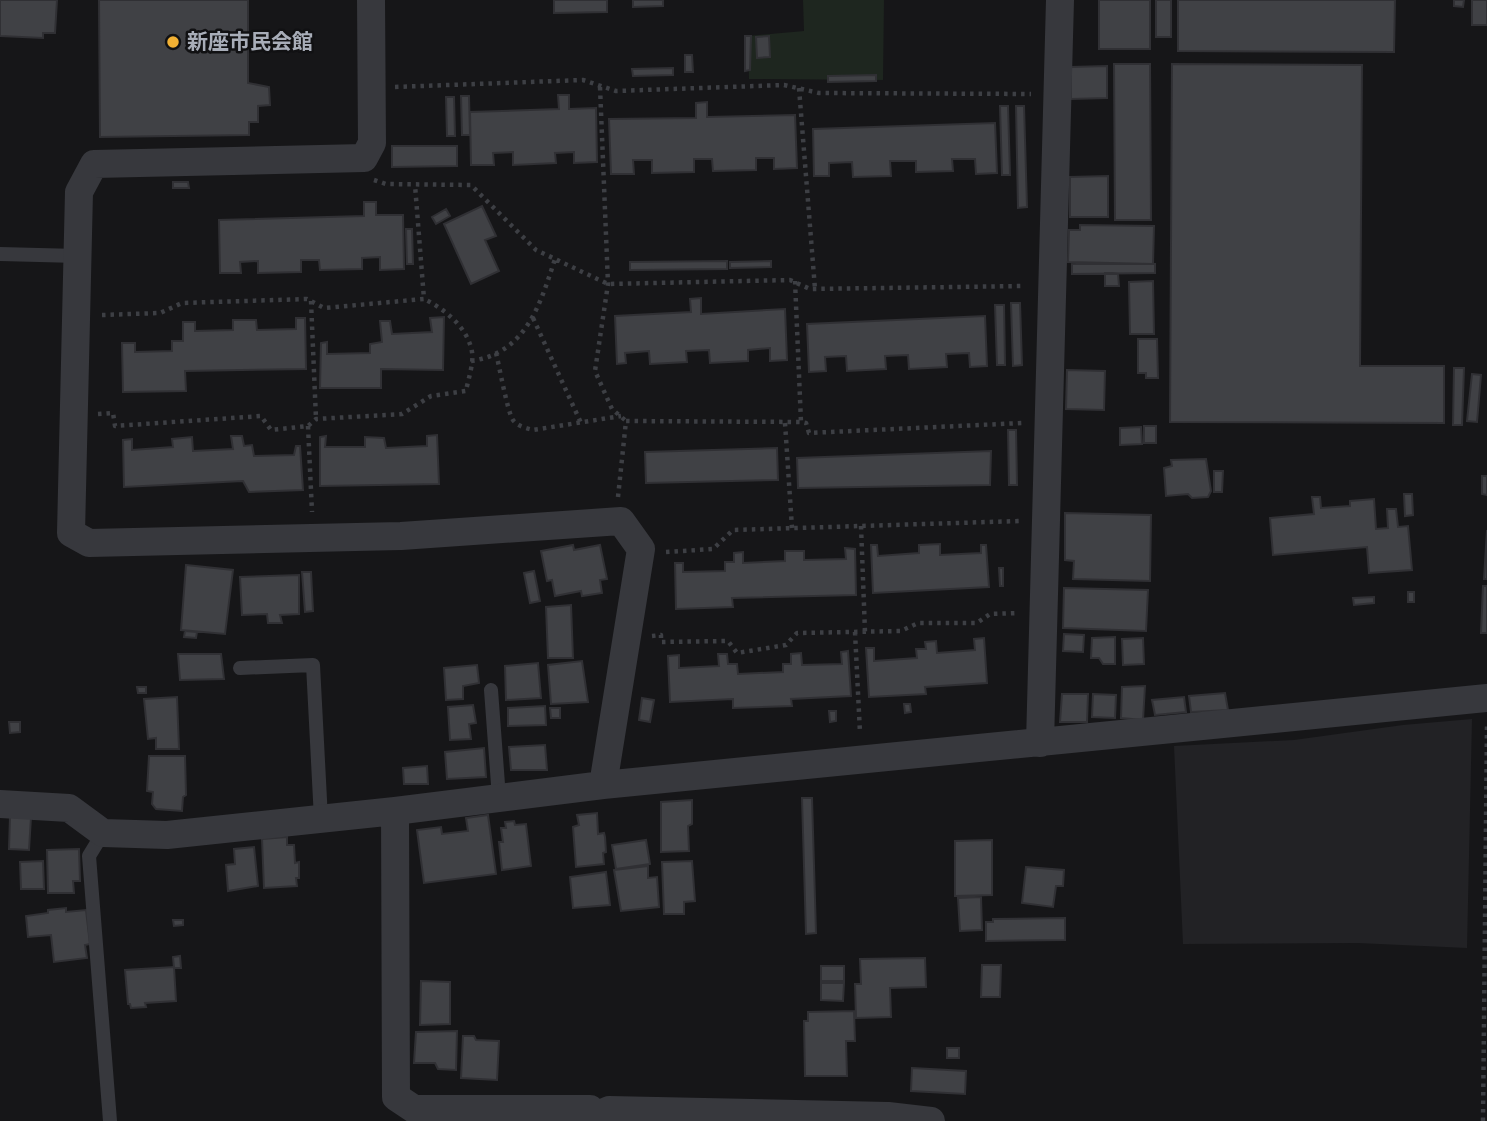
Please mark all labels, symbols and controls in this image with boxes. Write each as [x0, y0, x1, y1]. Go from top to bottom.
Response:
place label: 新座市民会館 [187, 30, 313, 55]
marker: 新座市民会館 [165, 34, 181, 50]

